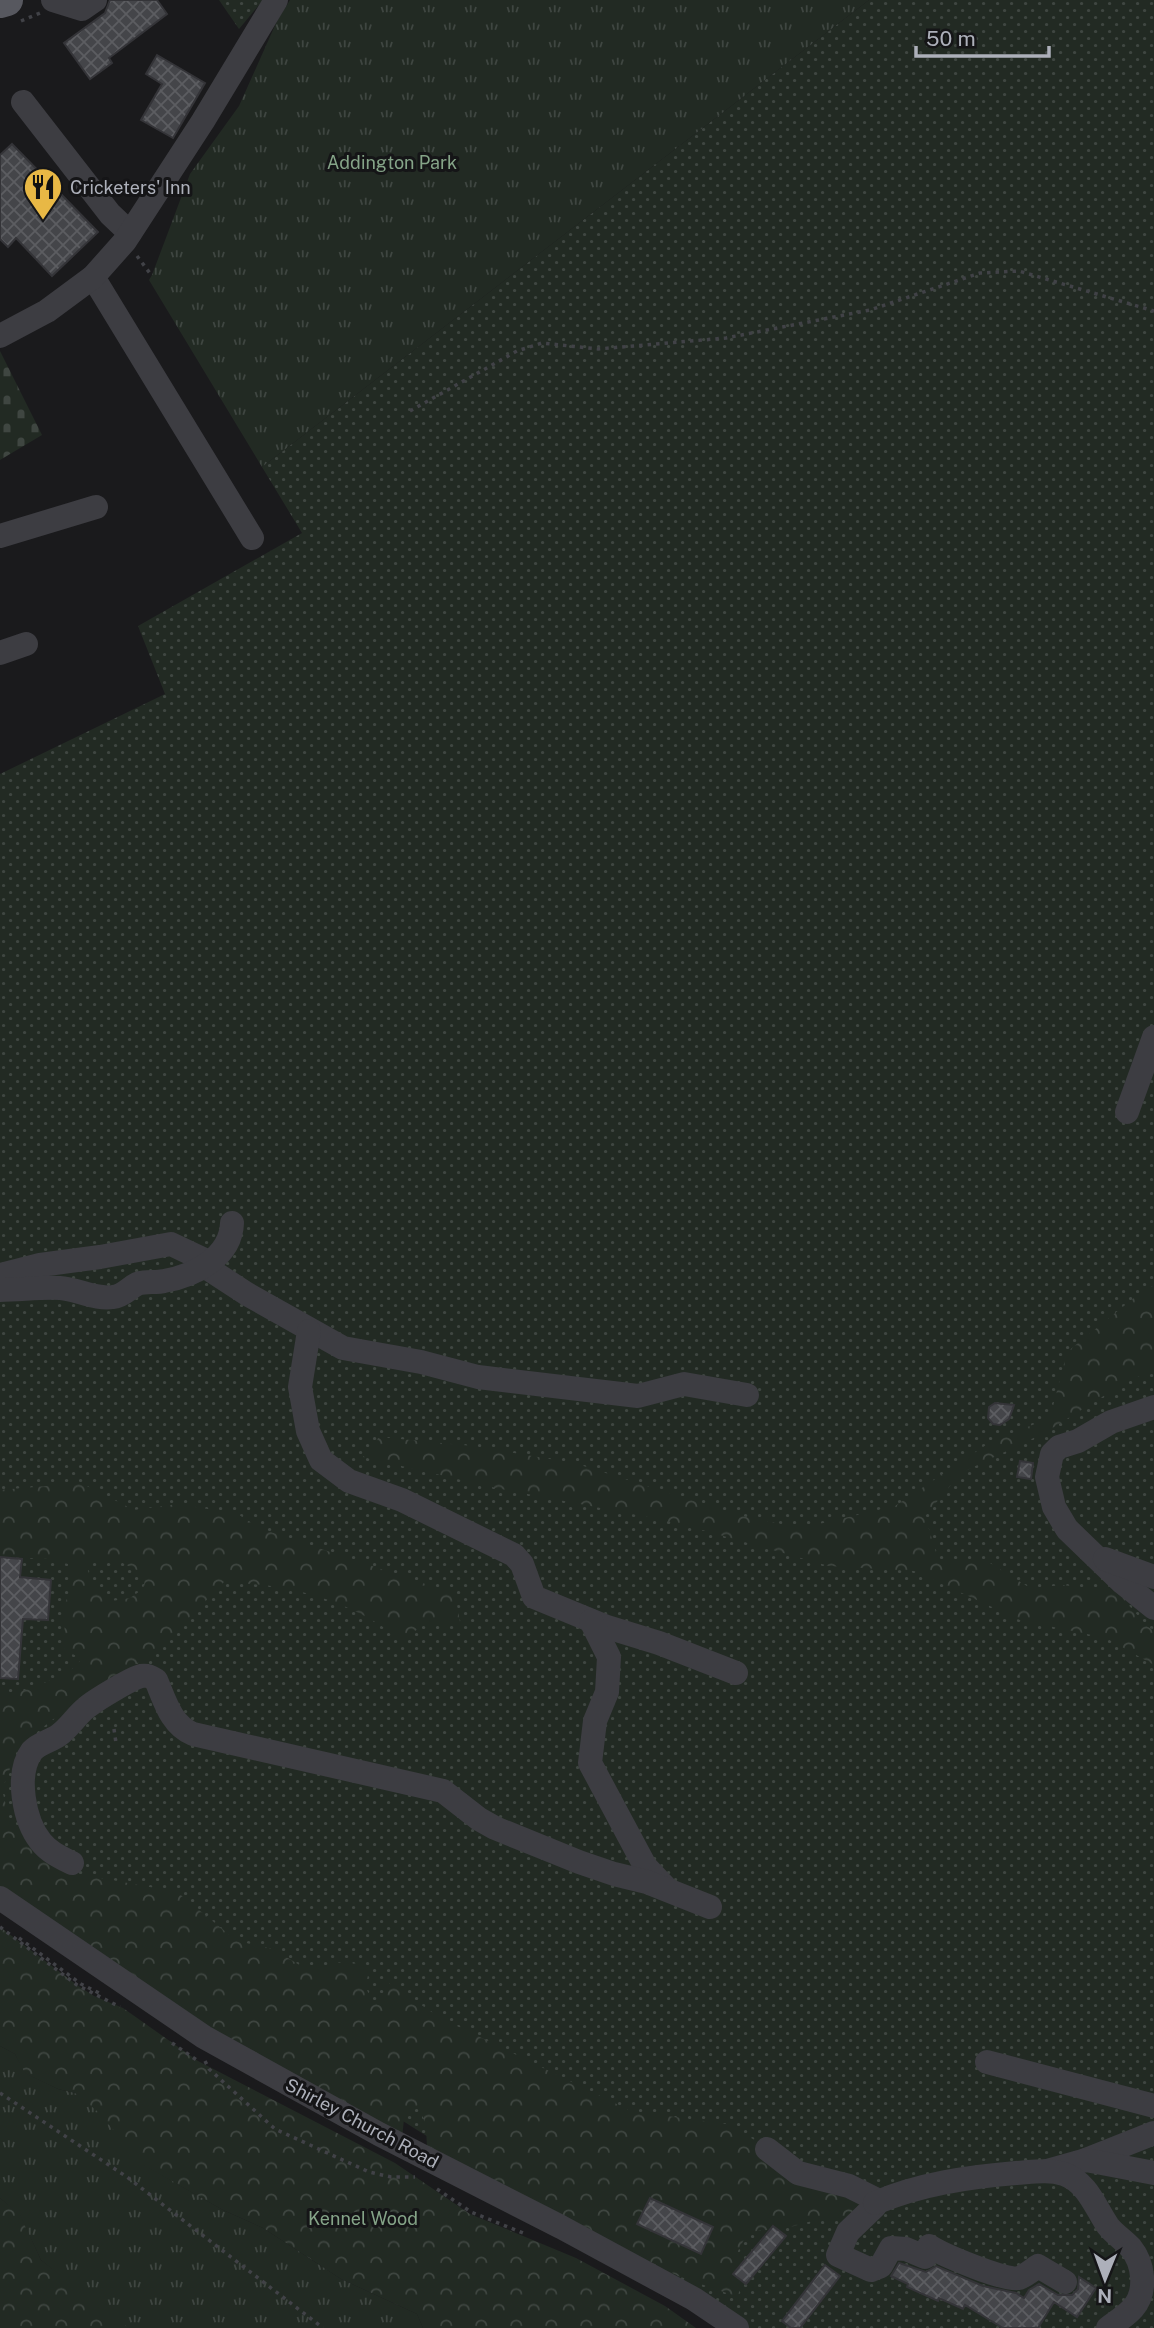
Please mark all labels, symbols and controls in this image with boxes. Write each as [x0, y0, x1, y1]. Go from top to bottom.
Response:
scale bar [916, 14, 1049, 58]
text: 50 m [926, 26, 976, 51]
park label: Addington Park [327, 152, 457, 173]
restaurant icon: Cricketers' Inn [22, 166, 64, 221]
place label: Cricketers' Inn [70, 177, 191, 198]
street label: Shirley Church Road [282, 2074, 442, 2172]
park label: Kennel Wood [308, 2208, 418, 2229]
north arrow [1070, 2244, 1140, 2314]
text: N [1097, 2285, 1112, 2307]

